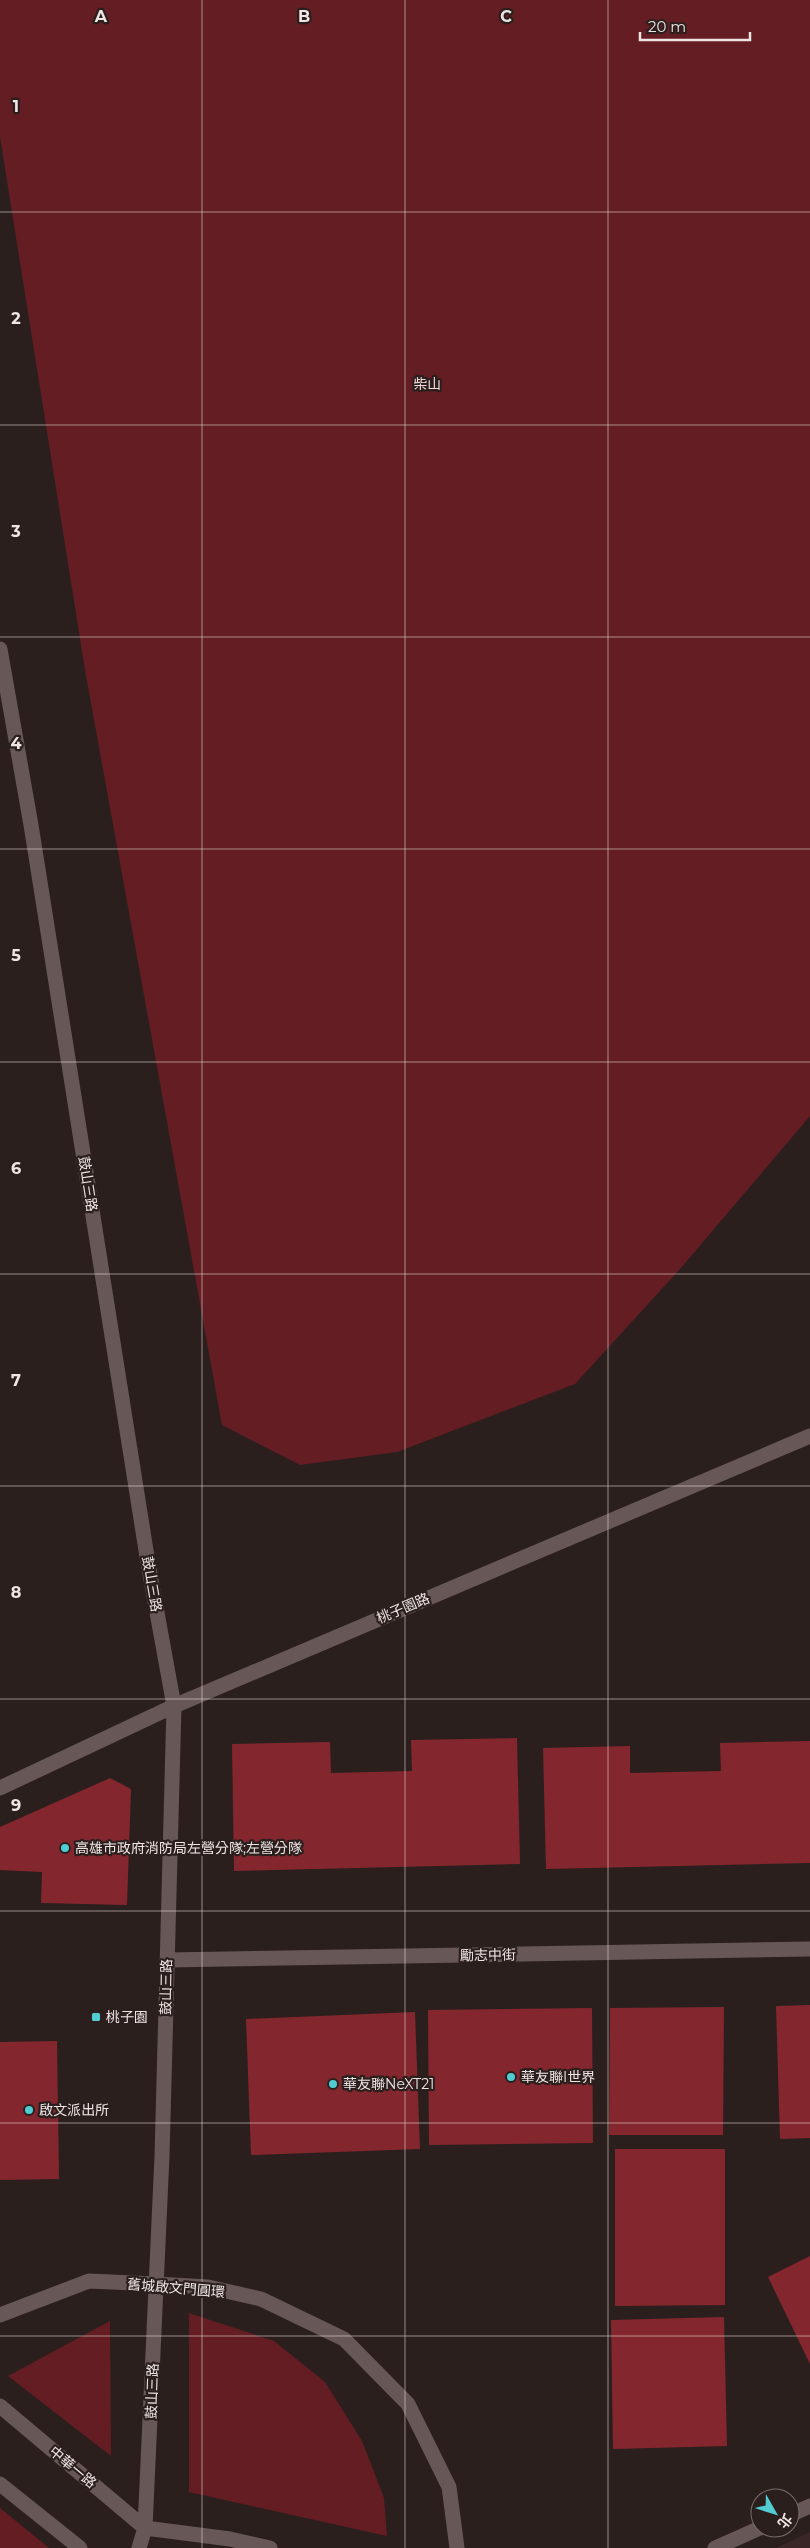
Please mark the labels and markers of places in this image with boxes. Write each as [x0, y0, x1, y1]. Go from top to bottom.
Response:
place label: 高雄市政府消防局左營分隊;左營分隊 [75, 1839, 302, 1857]
marker: 高雄市政府消防局左營分隊;左營分隊 [59, 1842, 71, 1854]
place label: 桃子園 [106, 2008, 148, 2026]
marker: 桃子園 [90, 2011, 102, 2023]
place label: 華友聯I世界 [521, 2068, 595, 2086]
marker: 華友聯I世界 [505, 2071, 517, 2083]
place label: 華友聯NeXT21 [343, 2075, 434, 2093]
marker: 華友聯NeXT21 [327, 2078, 339, 2090]
place label: 啟文派出所 [39, 2101, 109, 2119]
marker: 啟文派出所 [23, 2104, 35, 2116]

